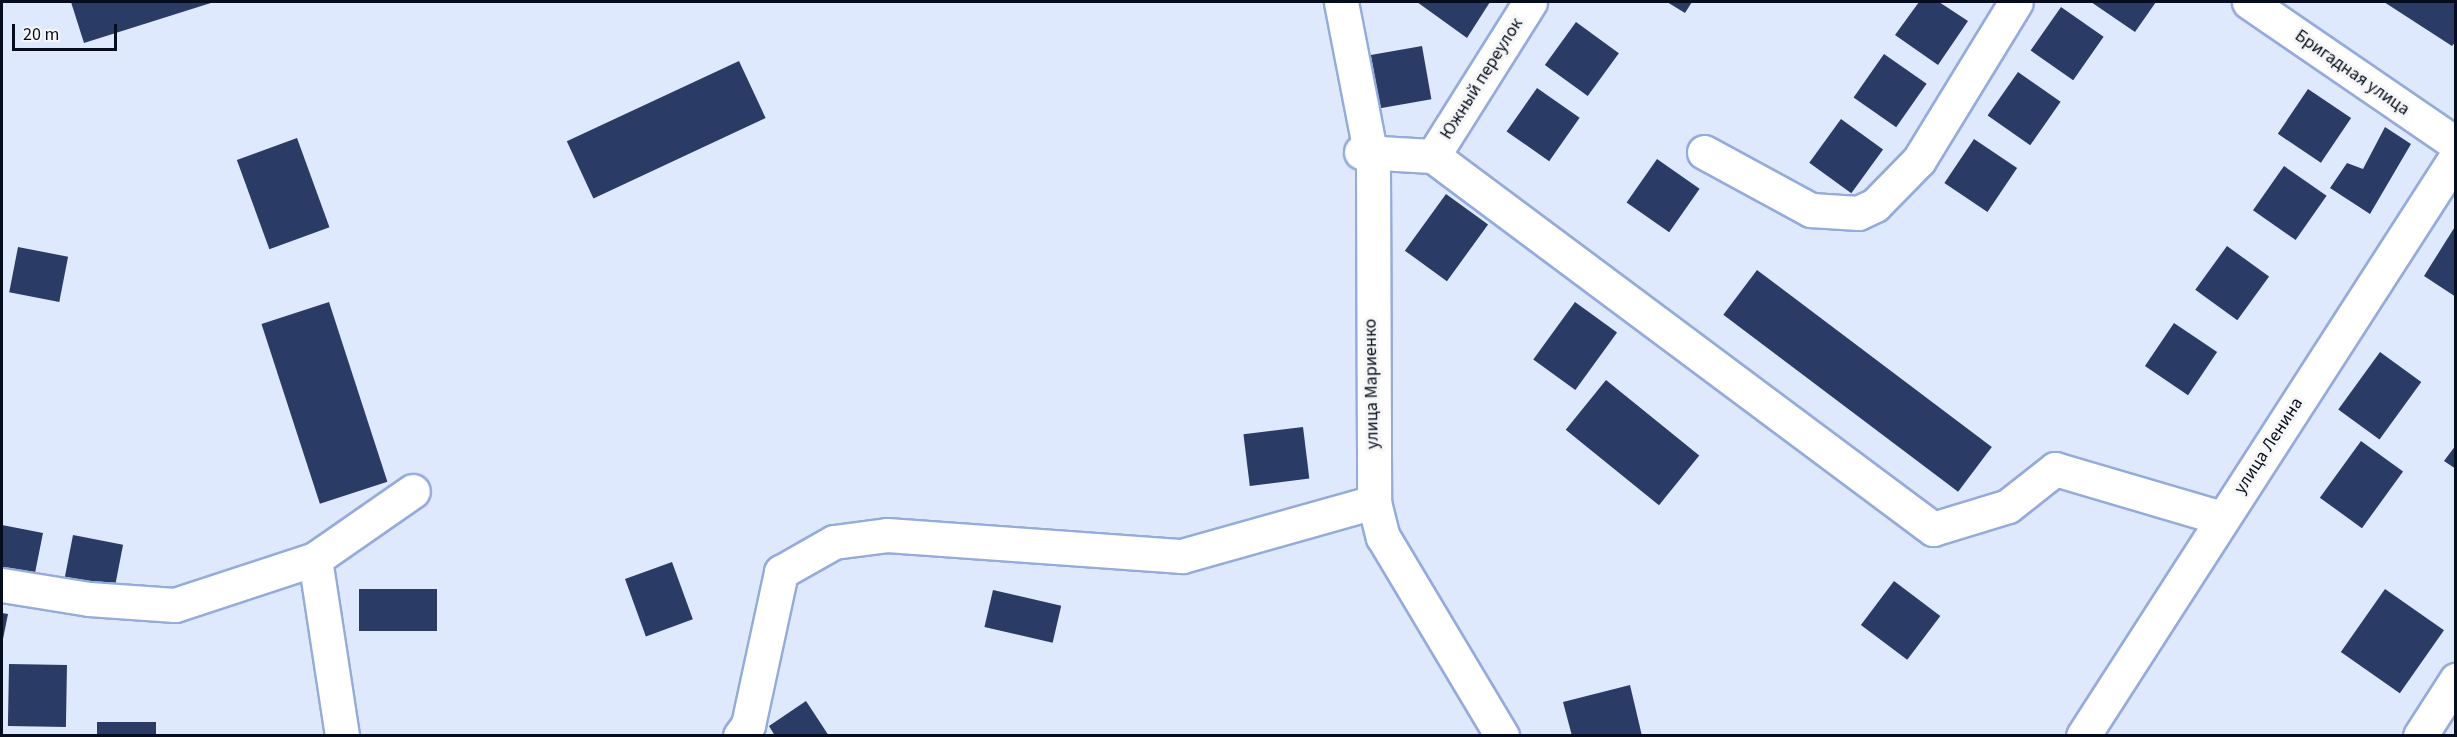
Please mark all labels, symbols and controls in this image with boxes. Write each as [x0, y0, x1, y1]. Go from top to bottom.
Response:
scale bar [15, 12, 120, 50]
street label: Южный переулок [1436, 14, 1528, 144]
text: 20 m [23, 22, 59, 47]
street label: Бригадная улица [2290, 25, 2414, 121]
street label: улица Мариенко [1360, 319, 1384, 449]
street label: улица Ленина [2230, 394, 2308, 498]

